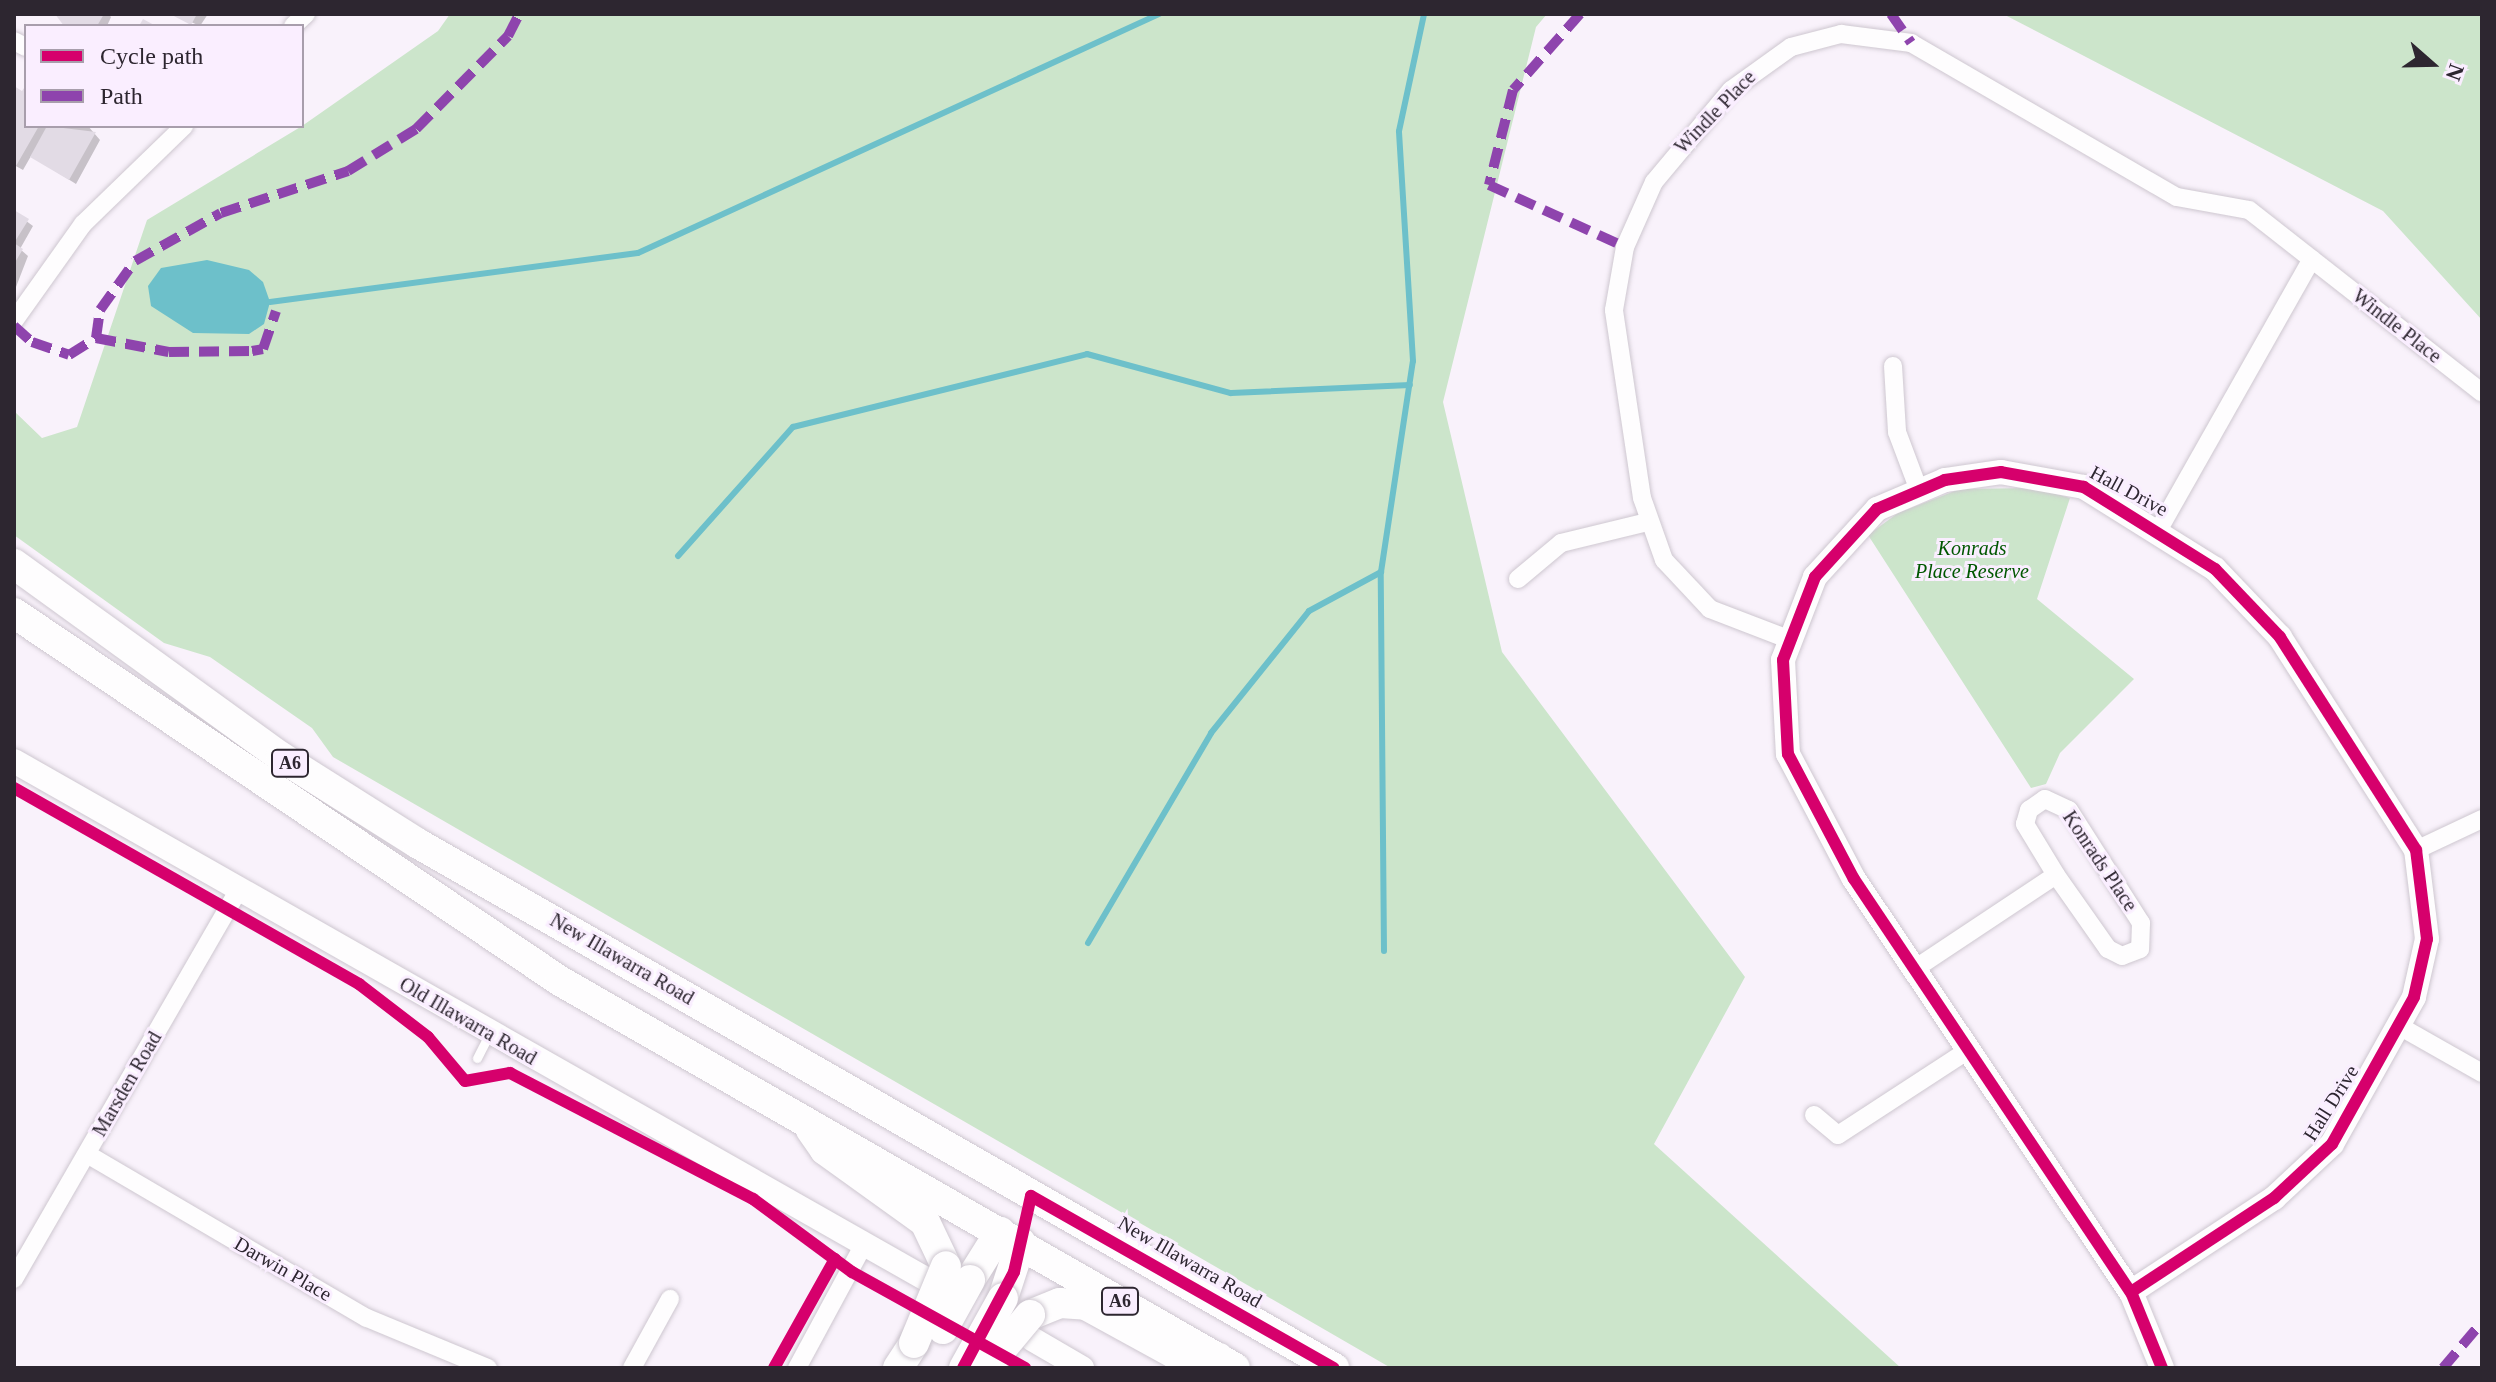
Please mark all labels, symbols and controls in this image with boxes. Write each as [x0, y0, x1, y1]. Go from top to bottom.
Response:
legend [24, 24, 304, 128]
north arrow [2392, 24, 2472, 104]
text: Cycle path [100, 43, 203, 69]
text: N [2441, 61, 2469, 84]
street label: Windle Place [1669, 65, 1761, 159]
text: Path [100, 83, 143, 109]
street label: Windle Place [2348, 284, 2446, 368]
street label: Hall Drive [2086, 460, 2172, 522]
park label: Konrads Place Reserve [1915, 537, 2029, 584]
road number: A6 [270, 749, 310, 777]
street label: Konrads Place [2058, 806, 2142, 916]
street label: New Illawarra Road [546, 908, 698, 1010]
street label: Old Illawarra Road [395, 972, 541, 1070]
street label: Marsden Road [87, 1027, 167, 1141]
street label: Hall Drive [2298, 1061, 2364, 1145]
street label: New Illawarra Road [1114, 1211, 1266, 1313]
street label: Darwin Place [230, 1232, 336, 1306]
road number: A6 [1100, 1287, 1140, 1315]

